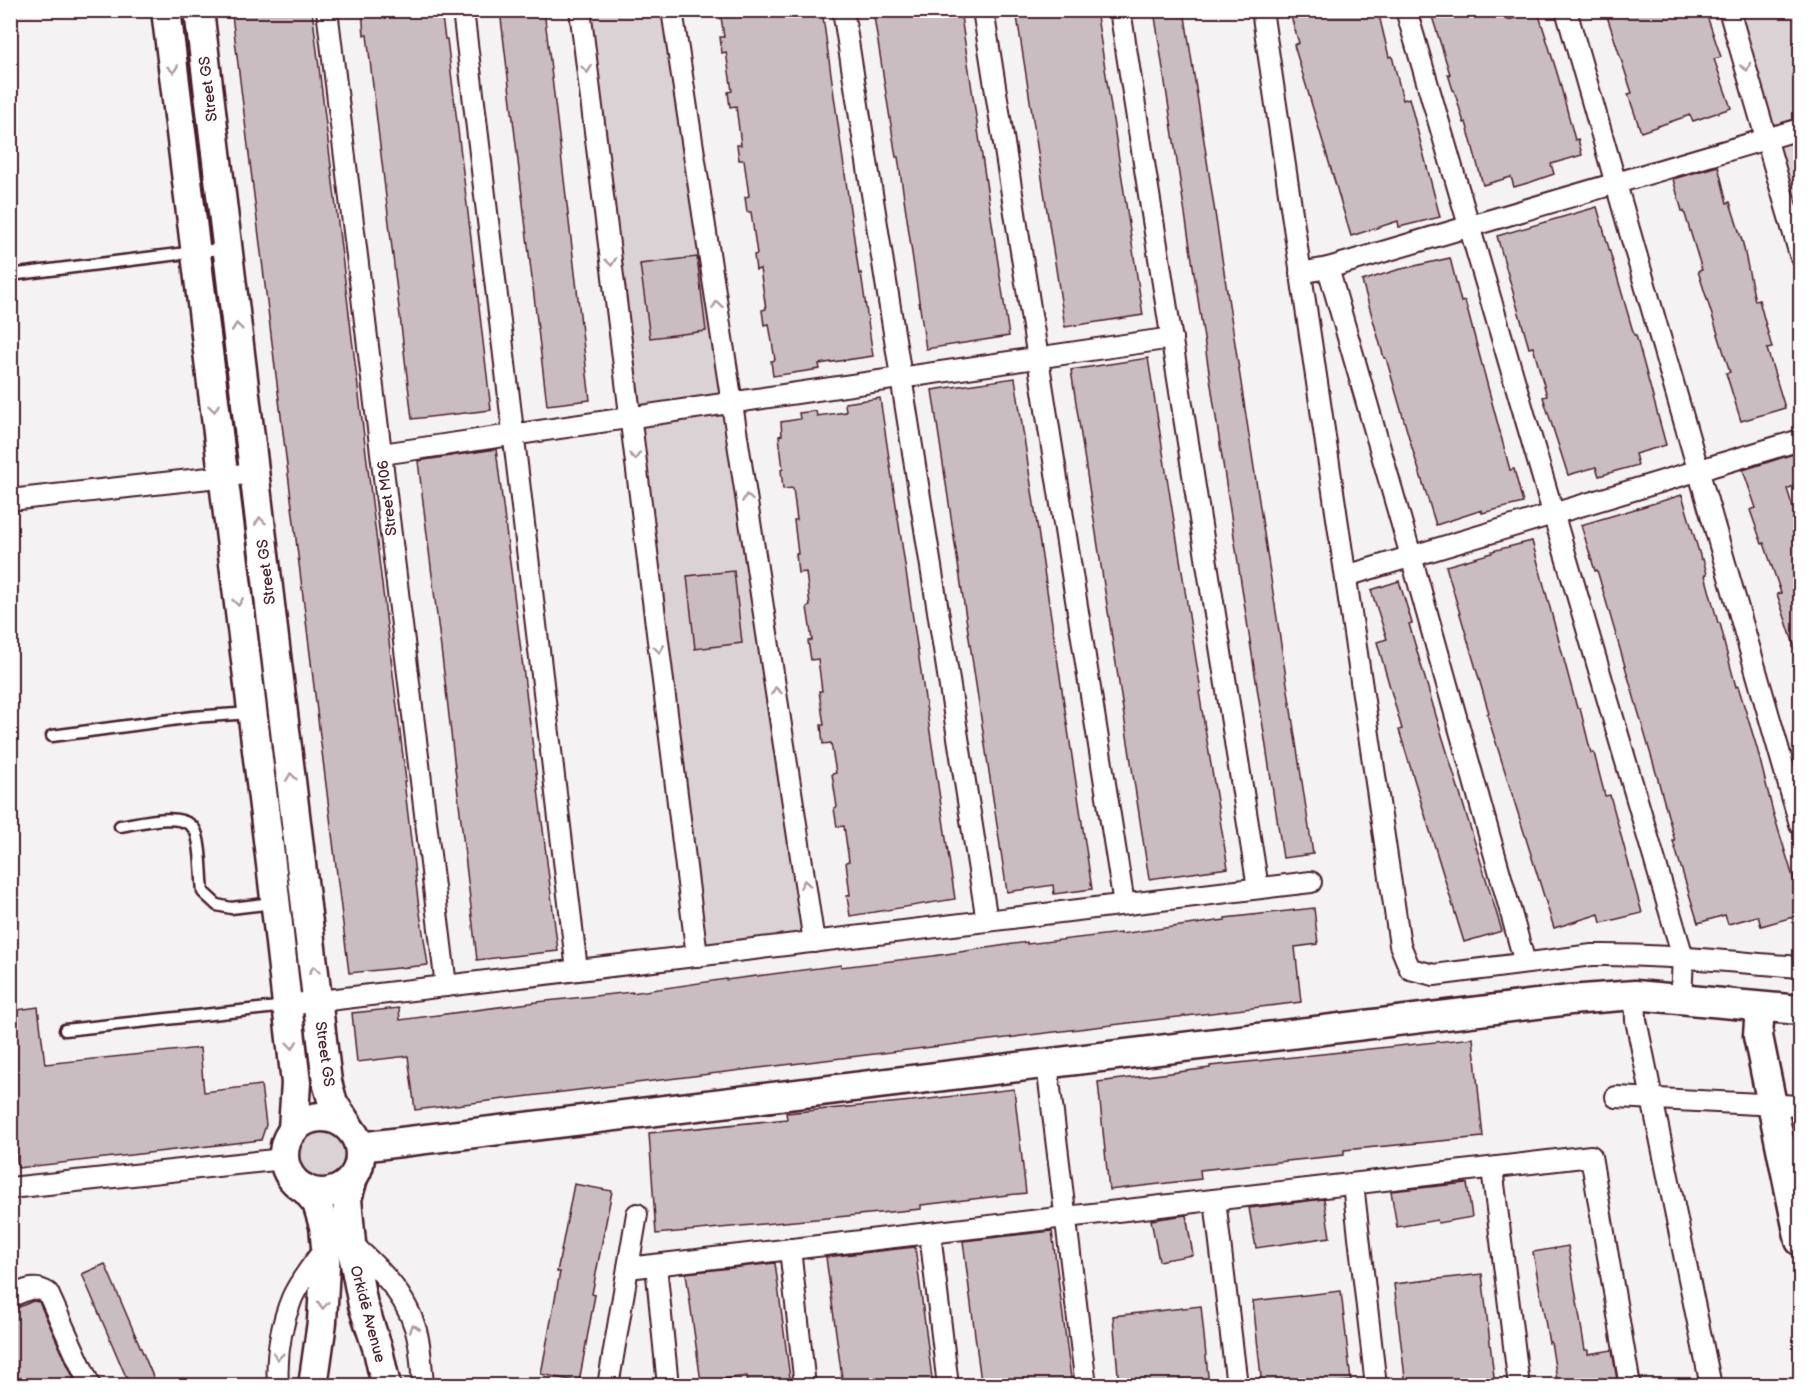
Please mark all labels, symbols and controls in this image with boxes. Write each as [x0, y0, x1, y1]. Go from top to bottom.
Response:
street label: Street GS [195, 55, 222, 123]
one-way arrow [1739, 61, 1751, 72]
one-way arrow [167, 64, 179, 73]
one-way arrow [581, 64, 593, 73]
one-way arrow [604, 258, 617, 267]
one-way arrow [712, 301, 724, 310]
one-way arrow [231, 323, 243, 332]
one-way arrow [208, 404, 220, 413]
one-way arrow [628, 451, 641, 460]
street label: Street M06 [373, 459, 402, 537]
one-way arrow [741, 494, 753, 503]
one-way arrow [254, 516, 267, 525]
street label: Street GS [253, 538, 280, 606]
one-way arrow [231, 597, 244, 606]
one-way arrow [652, 645, 665, 654]
one-way arrow [770, 686, 783, 696]
one-way arrow [285, 772, 297, 781]
one-way arrow [800, 879, 812, 888]
one-way arrow [308, 966, 320, 975]
street label: Street GS [311, 1020, 338, 1088]
one-way arrow [285, 1041, 297, 1050]
street label: Orkidē Avenue [345, 1264, 390, 1365]
one-way arrow [316, 1301, 329, 1310]
one-way arrow [409, 1323, 422, 1334]
one-way arrow [272, 1352, 285, 1361]

